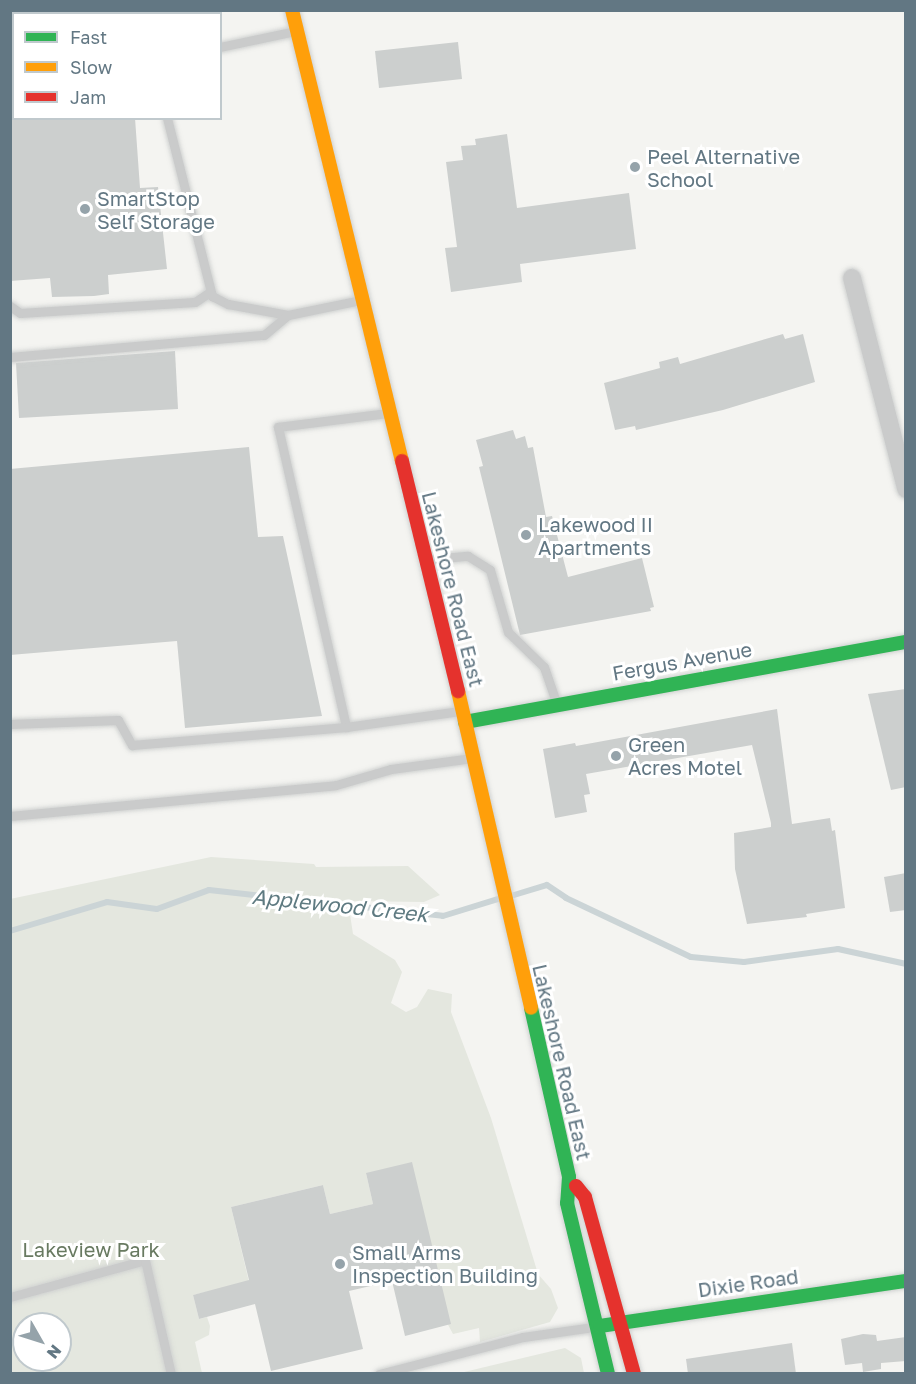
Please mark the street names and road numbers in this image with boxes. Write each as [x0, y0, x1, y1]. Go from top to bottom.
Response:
street label: Lakeshore Road East [417, 489, 489, 689]
street label: Fergus Avenue [610, 637, 754, 685]
street label: Lakeshore Road East [528, 962, 596, 1162]
street label: Dixie Road [696, 1264, 800, 1302]

